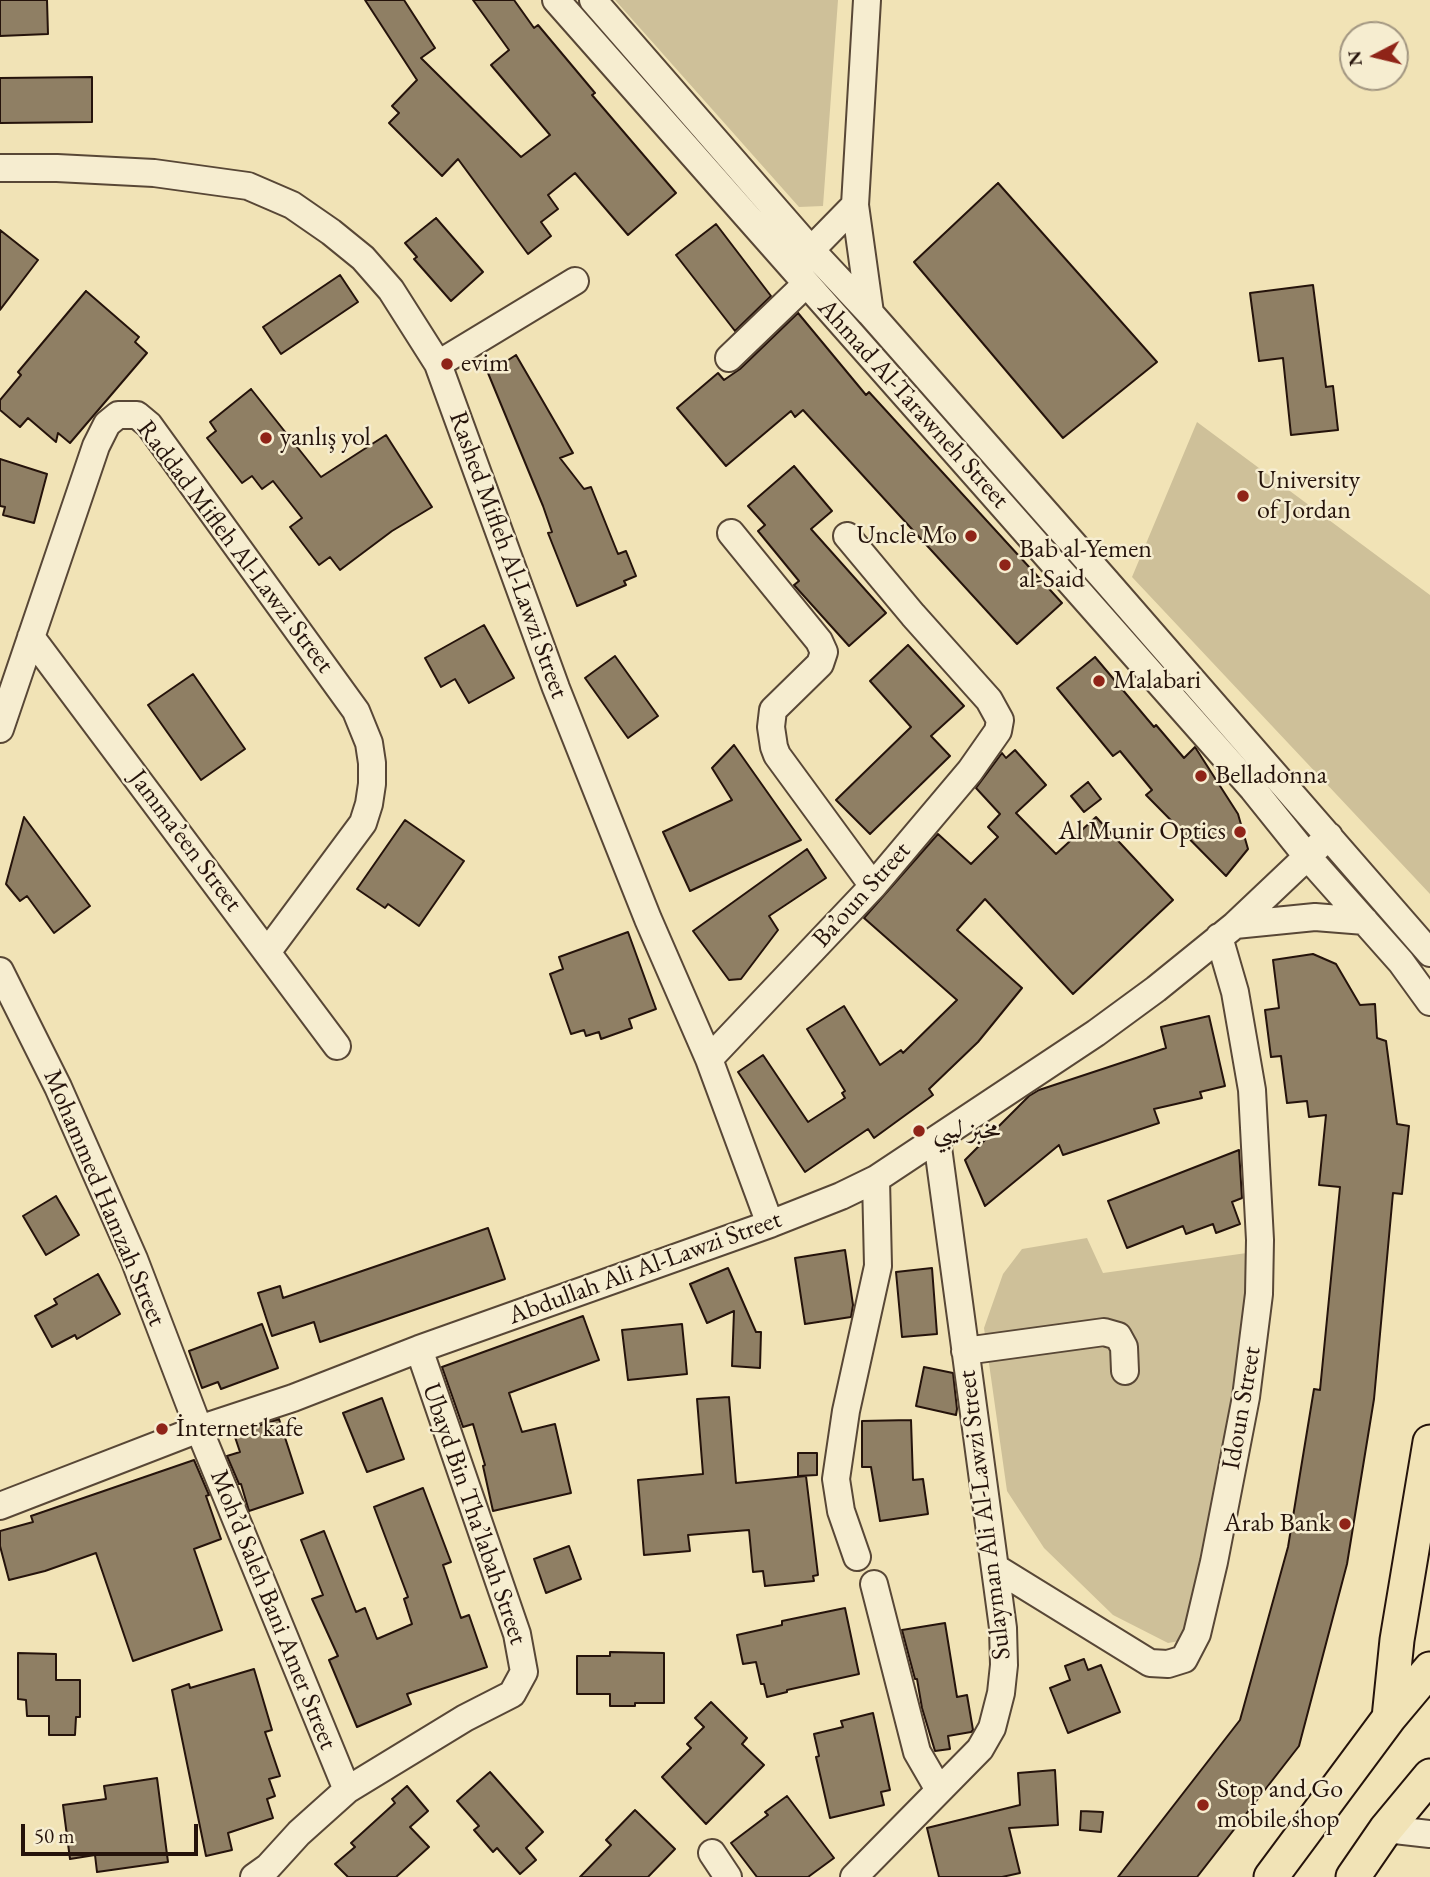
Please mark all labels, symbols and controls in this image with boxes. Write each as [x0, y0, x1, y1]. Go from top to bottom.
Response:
north arrow [1339, 21, 1409, 91]
text: N [1341, 49, 1368, 68]
street label: Ahmad Al-Tarawneh Street [811, 293, 1015, 515]
place label: evim [461, 348, 509, 380]
marker: evim [439, 356, 455, 372]
street label: Rashed Mifleh Al-Lawzi Street [441, 407, 575, 703]
street label: Raddad Mifleh Al-Lawzi Street [130, 414, 340, 680]
place label: yanlış yol [280, 422, 371, 454]
marker: yanlış yol [258, 430, 274, 446]
place label: University of Jordan [1257, 465, 1360, 526]
marker: University of Jordan [1235, 488, 1251, 504]
place label: Uncle Mo [856, 520, 957, 552]
marker: Uncle Mo [963, 528, 979, 544]
place label: Bab al-Yemen al-Said [1019, 534, 1152, 596]
marker: Bab al-Yemen al-Said [997, 557, 1013, 573]
place label: Malabari [1113, 665, 1201, 697]
marker: Malabari [1091, 673, 1107, 689]
place label: Belladonna [1215, 760, 1327, 792]
street label: Jamma’een Street [122, 764, 248, 918]
marker: Belladonna [1193, 768, 1209, 784]
place label: Al Munir Optics [1059, 816, 1226, 848]
marker: Al Munir Optics [1232, 824, 1248, 840]
street label: Ba’oun Street [806, 836, 918, 954]
street label: Mohammed Hamzah Street [36, 1065, 172, 1331]
place label: مخبز ليبي [933, 1115, 1000, 1147]
marker: مخبز ليبي [911, 1123, 927, 1139]
street label: Abdullah Ali Al-Lawzi Street [504, 1204, 786, 1332]
street label: Idoun Street [1216, 1344, 1268, 1472]
street label: Sulayman Ali Al-Lawzi Street [952, 1368, 1018, 1662]
street label: Ubayd Bin Tha’labah Street [415, 1379, 533, 1649]
place label: İnternet kafe [176, 1413, 303, 1445]
marker: İnternet kafe [154, 1421, 170, 1437]
street label: Moh’d Saleh Bani Amer Street [203, 1466, 343, 1754]
place label: Arab Bank [1224, 1508, 1331, 1540]
marker: Arab Bank [1337, 1516, 1353, 1532]
place label: Stop and Go mobile shop [1217, 1774, 1343, 1836]
marker: Stop and Go mobile shop [1195, 1797, 1211, 1813]
scale bar [24, 1811, 201, 1855]
text: 50 m [34, 1822, 75, 1849]

